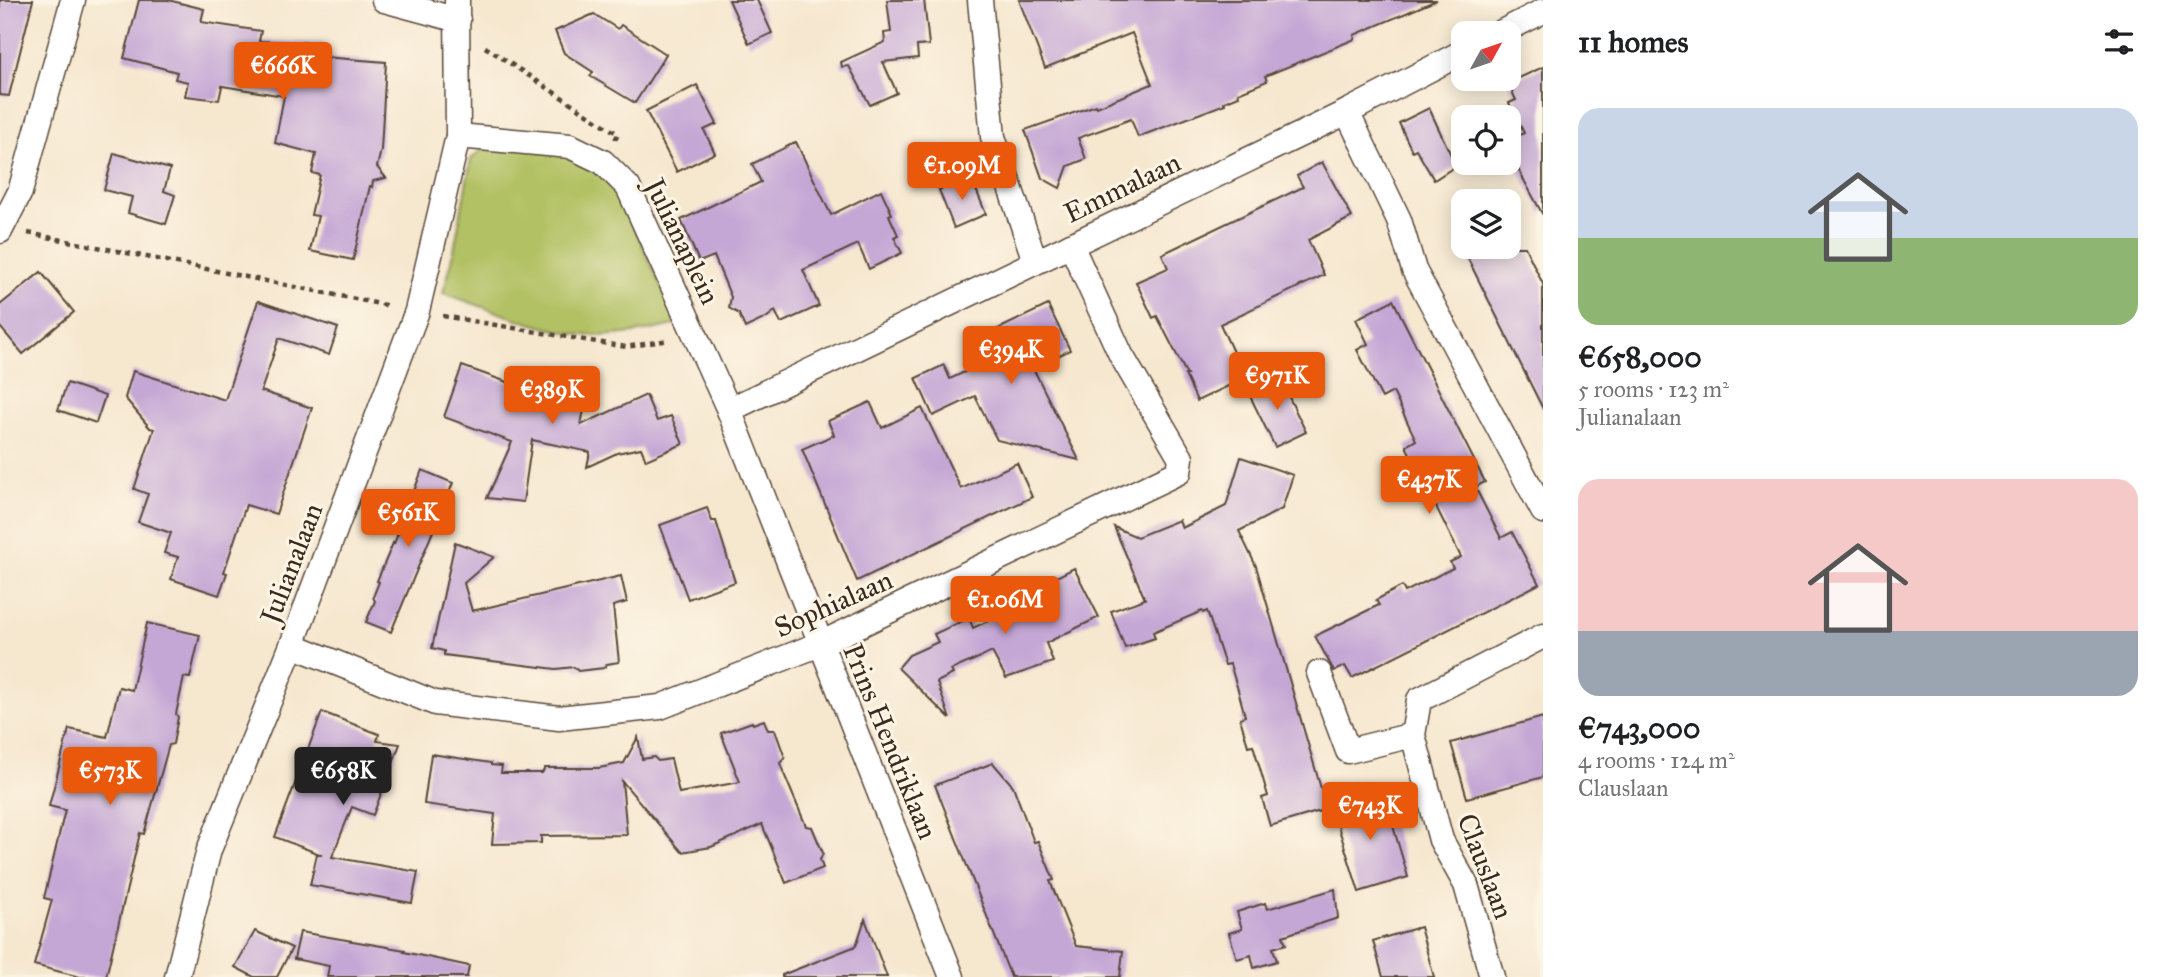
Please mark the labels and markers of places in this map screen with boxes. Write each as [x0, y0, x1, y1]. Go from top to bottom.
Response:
pin: €666K [234, 42, 332, 102]
pin: €1.09M [905, 142, 1019, 202]
pin: €394K [962, 326, 1060, 386]
pin: €971K [1228, 352, 1326, 412]
pin: €389K [503, 366, 601, 426]
pin: €437K [1380, 456, 1478, 516]
pin: €561K [359, 490, 457, 549]
pin: €1.06M [948, 576, 1062, 636]
pin: €573K [61, 748, 159, 807]
pin: €658K [294, 748, 392, 807]
pin: €743K [1321, 782, 1419, 842]

